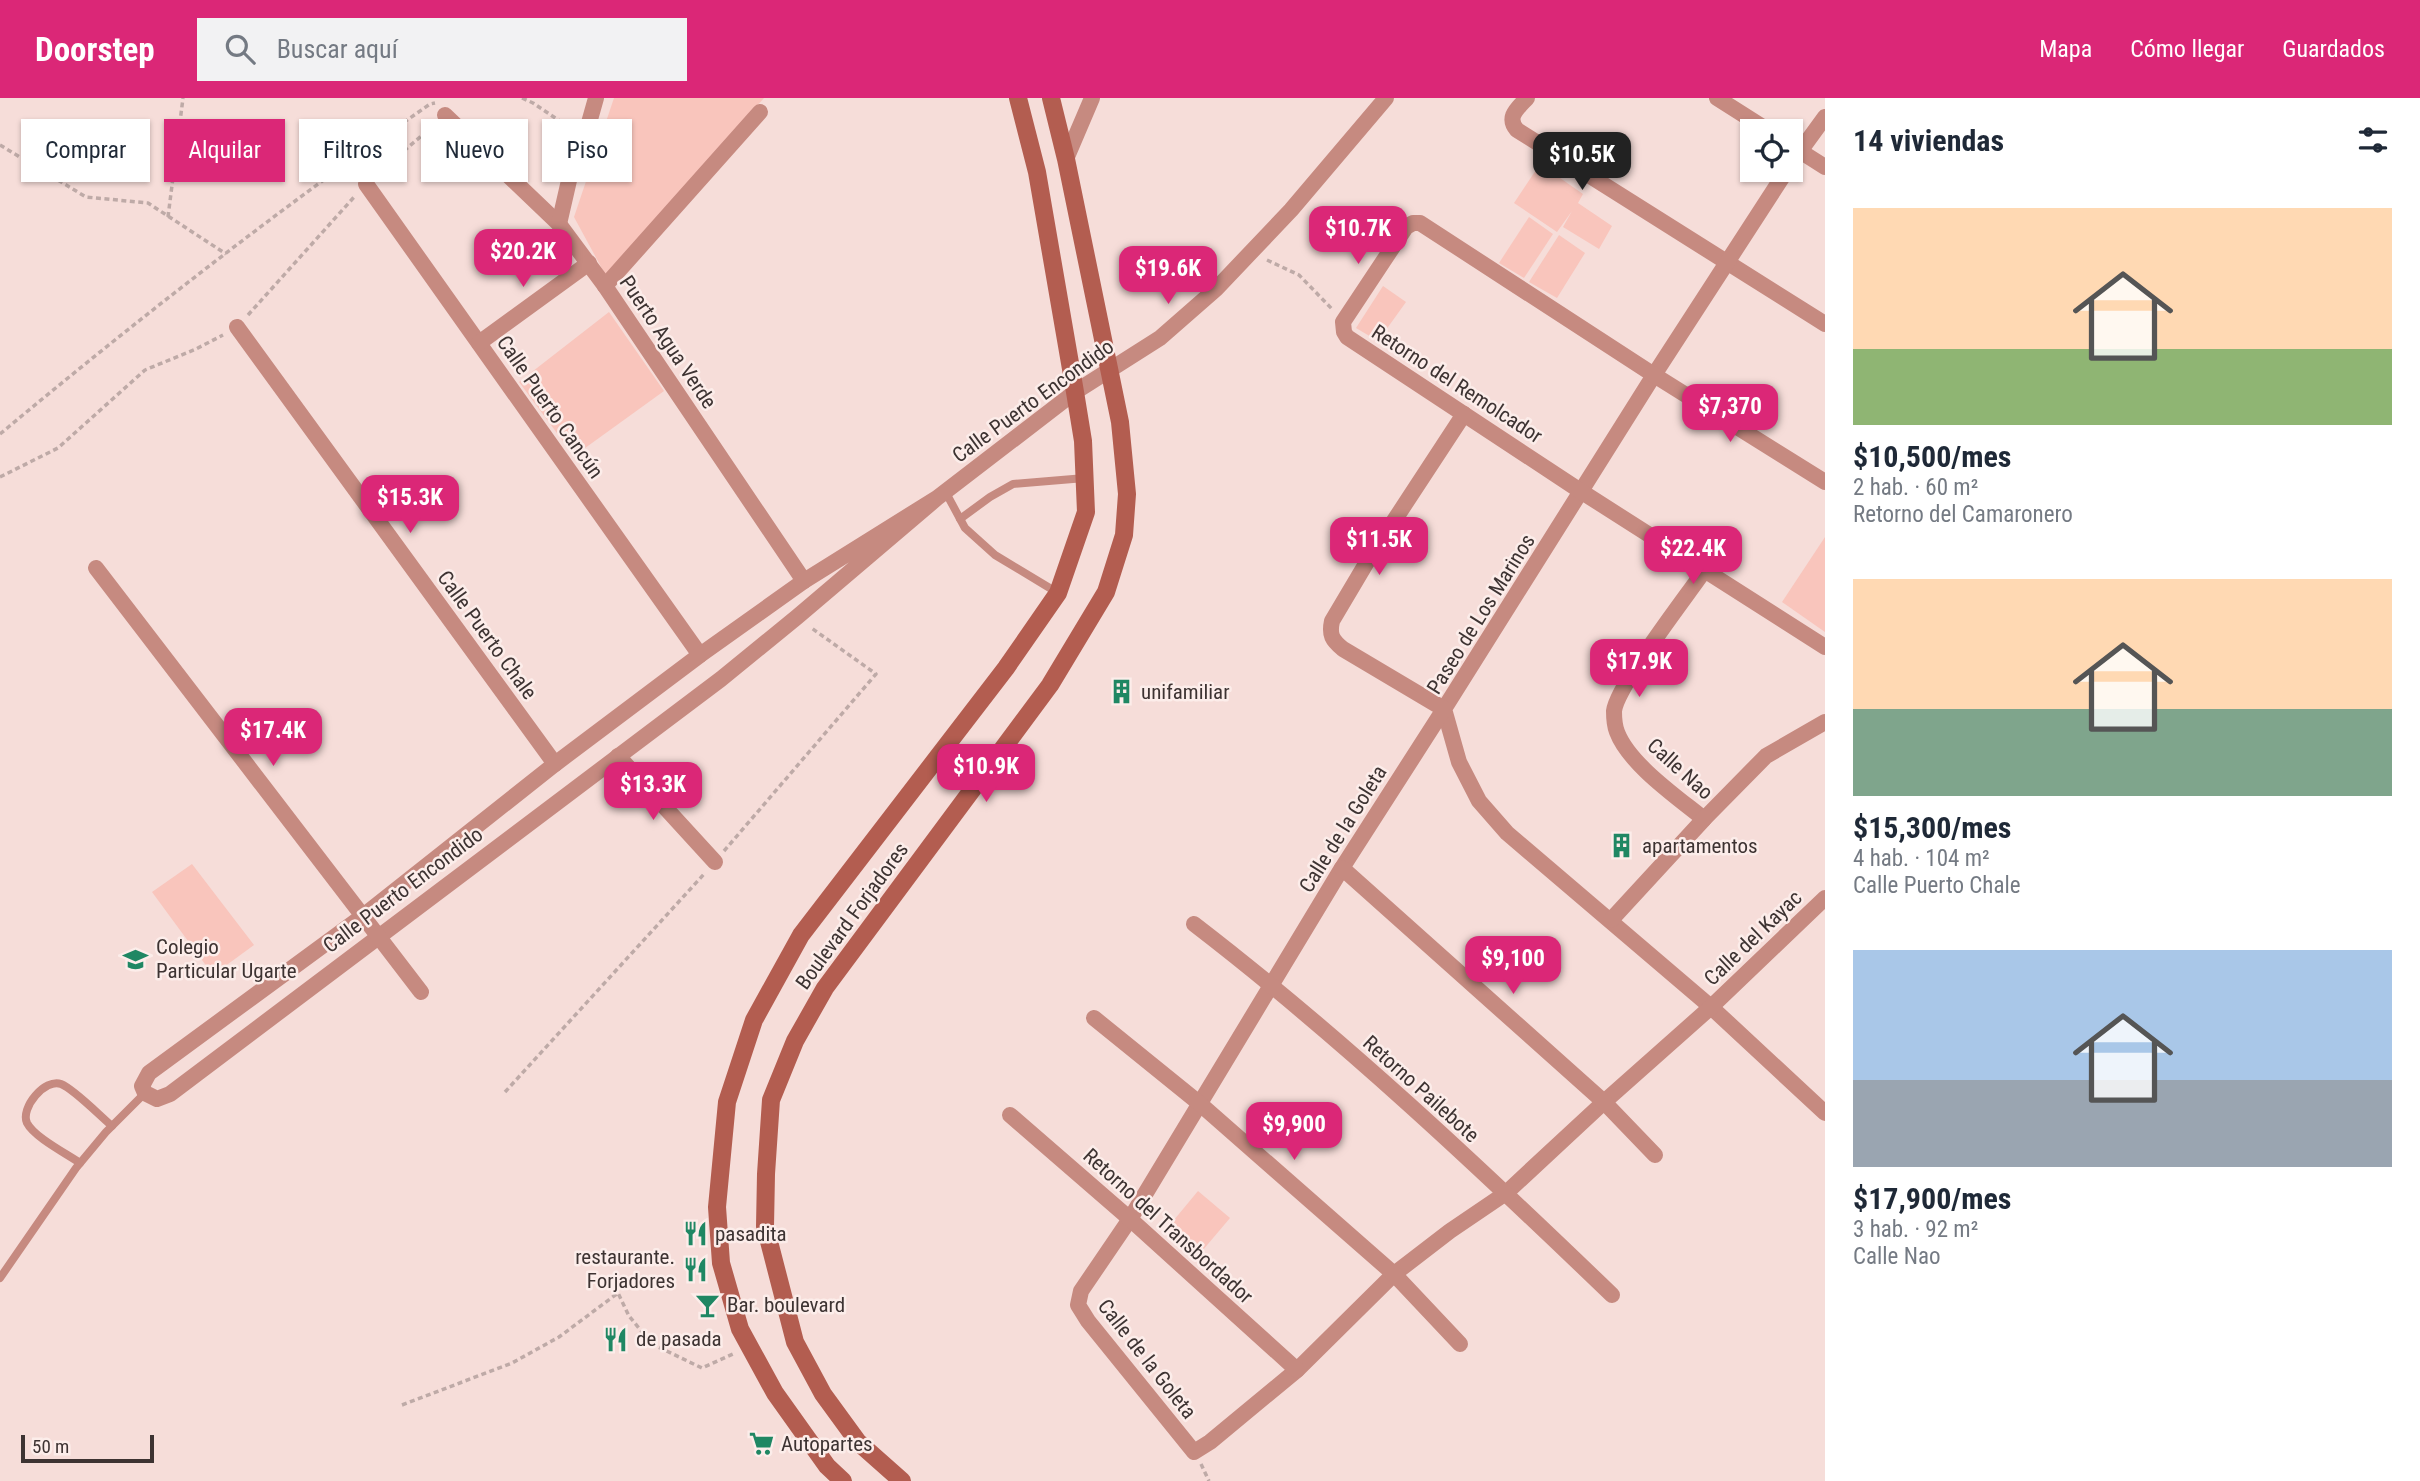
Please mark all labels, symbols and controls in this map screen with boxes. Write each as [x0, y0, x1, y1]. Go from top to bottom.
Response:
search box [197, 18, 687, 81]
text: Doorstep [35, 30, 155, 69]
icon: search [221, 30, 259, 68]
text: Buscar aquí [277, 34, 398, 64]
text: Mapa [2039, 35, 2092, 63]
text: Cómo llegar [2130, 35, 2244, 63]
text: Guardados [2282, 35, 2385, 63]
chip: Comprar [21, 119, 150, 182]
chip: Alquilar [164, 119, 285, 182]
chip: Filtros [299, 119, 407, 182]
chip: Nuevo [421, 119, 528, 182]
chip: Piso [542, 119, 632, 182]
map controls [1740, 119, 1803, 182]
button: locate [1740, 119, 1803, 182]
icon: filters [2354, 121, 2392, 159]
text: 14 viviendas [1853, 123, 2004, 158]
pin: $10.5K [1525, 132, 1639, 192]
text: $10.5K [1549, 141, 1615, 168]
pin: $10.7K [1301, 206, 1415, 266]
text: $10.7K [1325, 215, 1391, 242]
pin: $20.2K [466, 230, 580, 289]
text: $20.2K [490, 238, 556, 265]
pin: $19.6K [1111, 246, 1225, 306]
icon: home [2060, 253, 2186, 379]
text: $19.6K [1135, 255, 1201, 282]
street label: Puerto Agua Verde [615, 271, 721, 413]
street label: Retorno del Remolcador [1367, 320, 1547, 448]
street label: Calle Puerto Cancún [492, 331, 608, 483]
street label: Calle Puerto Encondido [948, 334, 1118, 468]
pin: $7,370 [1673, 384, 1787, 444]
text: $7,370 [1698, 393, 1762, 420]
text: $10,500/mes [1853, 439, 2012, 474]
text: 2 hab. · 60 m² [1853, 474, 1978, 501]
pin: $15.3K [353, 476, 467, 535]
text: $15.3K [377, 484, 443, 511]
text: Retorno del Camaronero [1853, 501, 2073, 528]
pin: $11.5K [1322, 518, 1436, 577]
text: $11.5K [1346, 526, 1412, 553]
pin: $22.4K [1636, 526, 1750, 586]
street label: Paseo de Los Marinos [1422, 530, 1540, 698]
text: $22.4K [1660, 535, 1726, 562]
street label: Calle Puerto Chale [432, 566, 542, 704]
icon: home [2060, 624, 2186, 750]
pin: $17.9K [1582, 640, 1696, 699]
text: $17.9K [1606, 648, 1672, 675]
building icon: unifamiliar [1107, 678, 1135, 706]
place label: unifamiliar [1141, 680, 1230, 704]
pin: $17.4K [216, 708, 330, 768]
text: $17.4K [240, 717, 306, 744]
street label: Calle Nao [1642, 733, 1718, 805]
pin: $10.9K [929, 744, 1043, 804]
text: $10.9K [953, 753, 1019, 780]
street label: Calle de la Goleta [1294, 761, 1392, 897]
pin: $13.3K [596, 762, 710, 822]
text: $13.3K [620, 771, 686, 798]
text: $15,300/mes [1853, 810, 2012, 845]
street label: Calle Puerto Encondido [319, 822, 487, 958]
building icon: apartamentos [1608, 832, 1636, 860]
place label: apartamentos [1642, 834, 1758, 858]
street label: Boulevard Forjadores [791, 838, 913, 994]
text: 4 hab. · 104 m² [1853, 845, 1990, 872]
text: Calle Puerto Chale [1853, 872, 2021, 899]
street label: Calle del Kayac [1699, 886, 1807, 990]
place label: Colegio Particular Ugarte [156, 935, 297, 983]
pin: $9,100 [1456, 936, 1570, 996]
school or university icon: Colegio Particular Ugarte [122, 945, 150, 973]
text: $9,100 [1481, 945, 1545, 972]
icon: home [2060, 995, 2186, 1121]
street label: Retorno Pailebote [1358, 1031, 1484, 1147]
pin: $9,900 [1237, 1102, 1351, 1162]
text: $9,900 [1262, 1111, 1326, 1138]
street label: Retorno del Transbordador [1078, 1144, 1258, 1308]
text: $17,900/mes [1853, 1181, 2012, 1216]
text: 3 hab. · 92 m² [1853, 1216, 1978, 1243]
restaurant icon: pasadita [681, 1220, 709, 1248]
place label: pasadita [715, 1222, 787, 1246]
text: Calle Nao [1853, 1243, 1941, 1270]
place label: restaurante. Forjadores [575, 1245, 675, 1293]
restaurant icon: restaurante. Forjadores [681, 1255, 709, 1283]
bar icon: Bar. boulevard [693, 1291, 721, 1319]
place label: Bar. boulevard [727, 1293, 845, 1317]
street label: Calle de la Goleta [1093, 1295, 1201, 1423]
restaurant icon: de pasada [602, 1325, 630, 1353]
place label: de pasada [636, 1327, 722, 1351]
supermarket icon: Autopartes [747, 1430, 775, 1458]
scale bar [21, 1432, 154, 1464]
place label: Autopartes [781, 1432, 873, 1456]
text: 50 m [32, 1435, 69, 1458]

